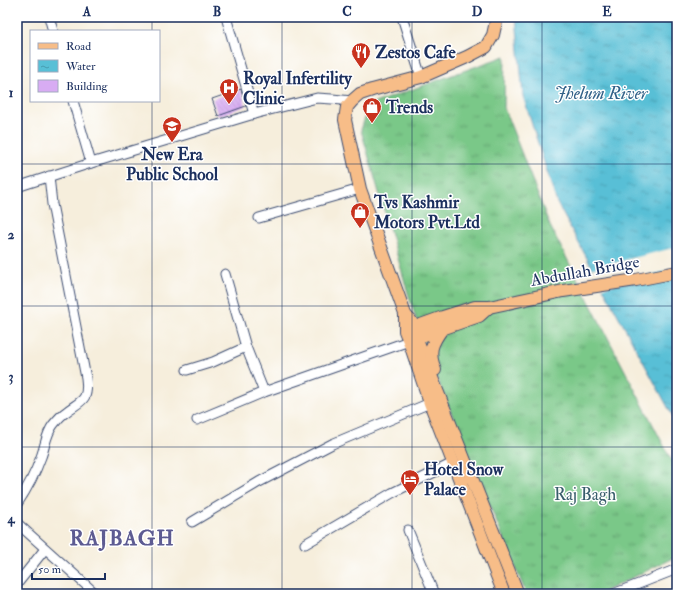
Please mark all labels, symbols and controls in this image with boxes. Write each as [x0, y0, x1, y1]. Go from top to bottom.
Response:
text: A [82, 4, 92, 20]
text: B [213, 4, 221, 20]
text: C [342, 4, 352, 20]
text: D [472, 4, 483, 20]
text: E [602, 4, 612, 20]
legend [30, 30, 160, 102]
text: Road [66, 39, 91, 54]
restaurant icon: Zestos Cafe [350, 41, 372, 69]
place label: Zestos Cafe [375, 42, 457, 63]
text: Water [65, 59, 96, 74]
place label: Royal Infertility Clinic [243, 68, 352, 109]
hospital icon: Royal Infertility Clinic [218, 77, 240, 105]
text: Building [66, 79, 109, 94]
water label: Jhelum River [555, 82, 649, 105]
text: 1 [9, 85, 14, 101]
shop icon: Trends [361, 96, 383, 124]
place label: Trends [385, 97, 433, 118]
school or university icon: New Era Public School [161, 115, 183, 143]
place label: New Era Public School [126, 144, 219, 185]
place label: Tvs Kashmir Motors Pvt.Ltd [373, 192, 481, 233]
shop icon: Tvs Kashmir Motors Pvt.Ltd [349, 201, 371, 229]
text: 2 [8, 227, 15, 243]
street label: Abdullah Bridge [528, 251, 641, 291]
text: 3 [9, 369, 14, 385]
place label: Hotel Snow Palace [424, 459, 504, 500]
hotel icon: Hotel Snow Palace [399, 468, 421, 496]
park label: Raj Bagh [554, 484, 616, 505]
text: 4 [6, 511, 15, 527]
district label: RAJBAGH [69, 525, 175, 552]
scale bar [32, 555, 105, 581]
text: 50 m [38, 562, 62, 577]

